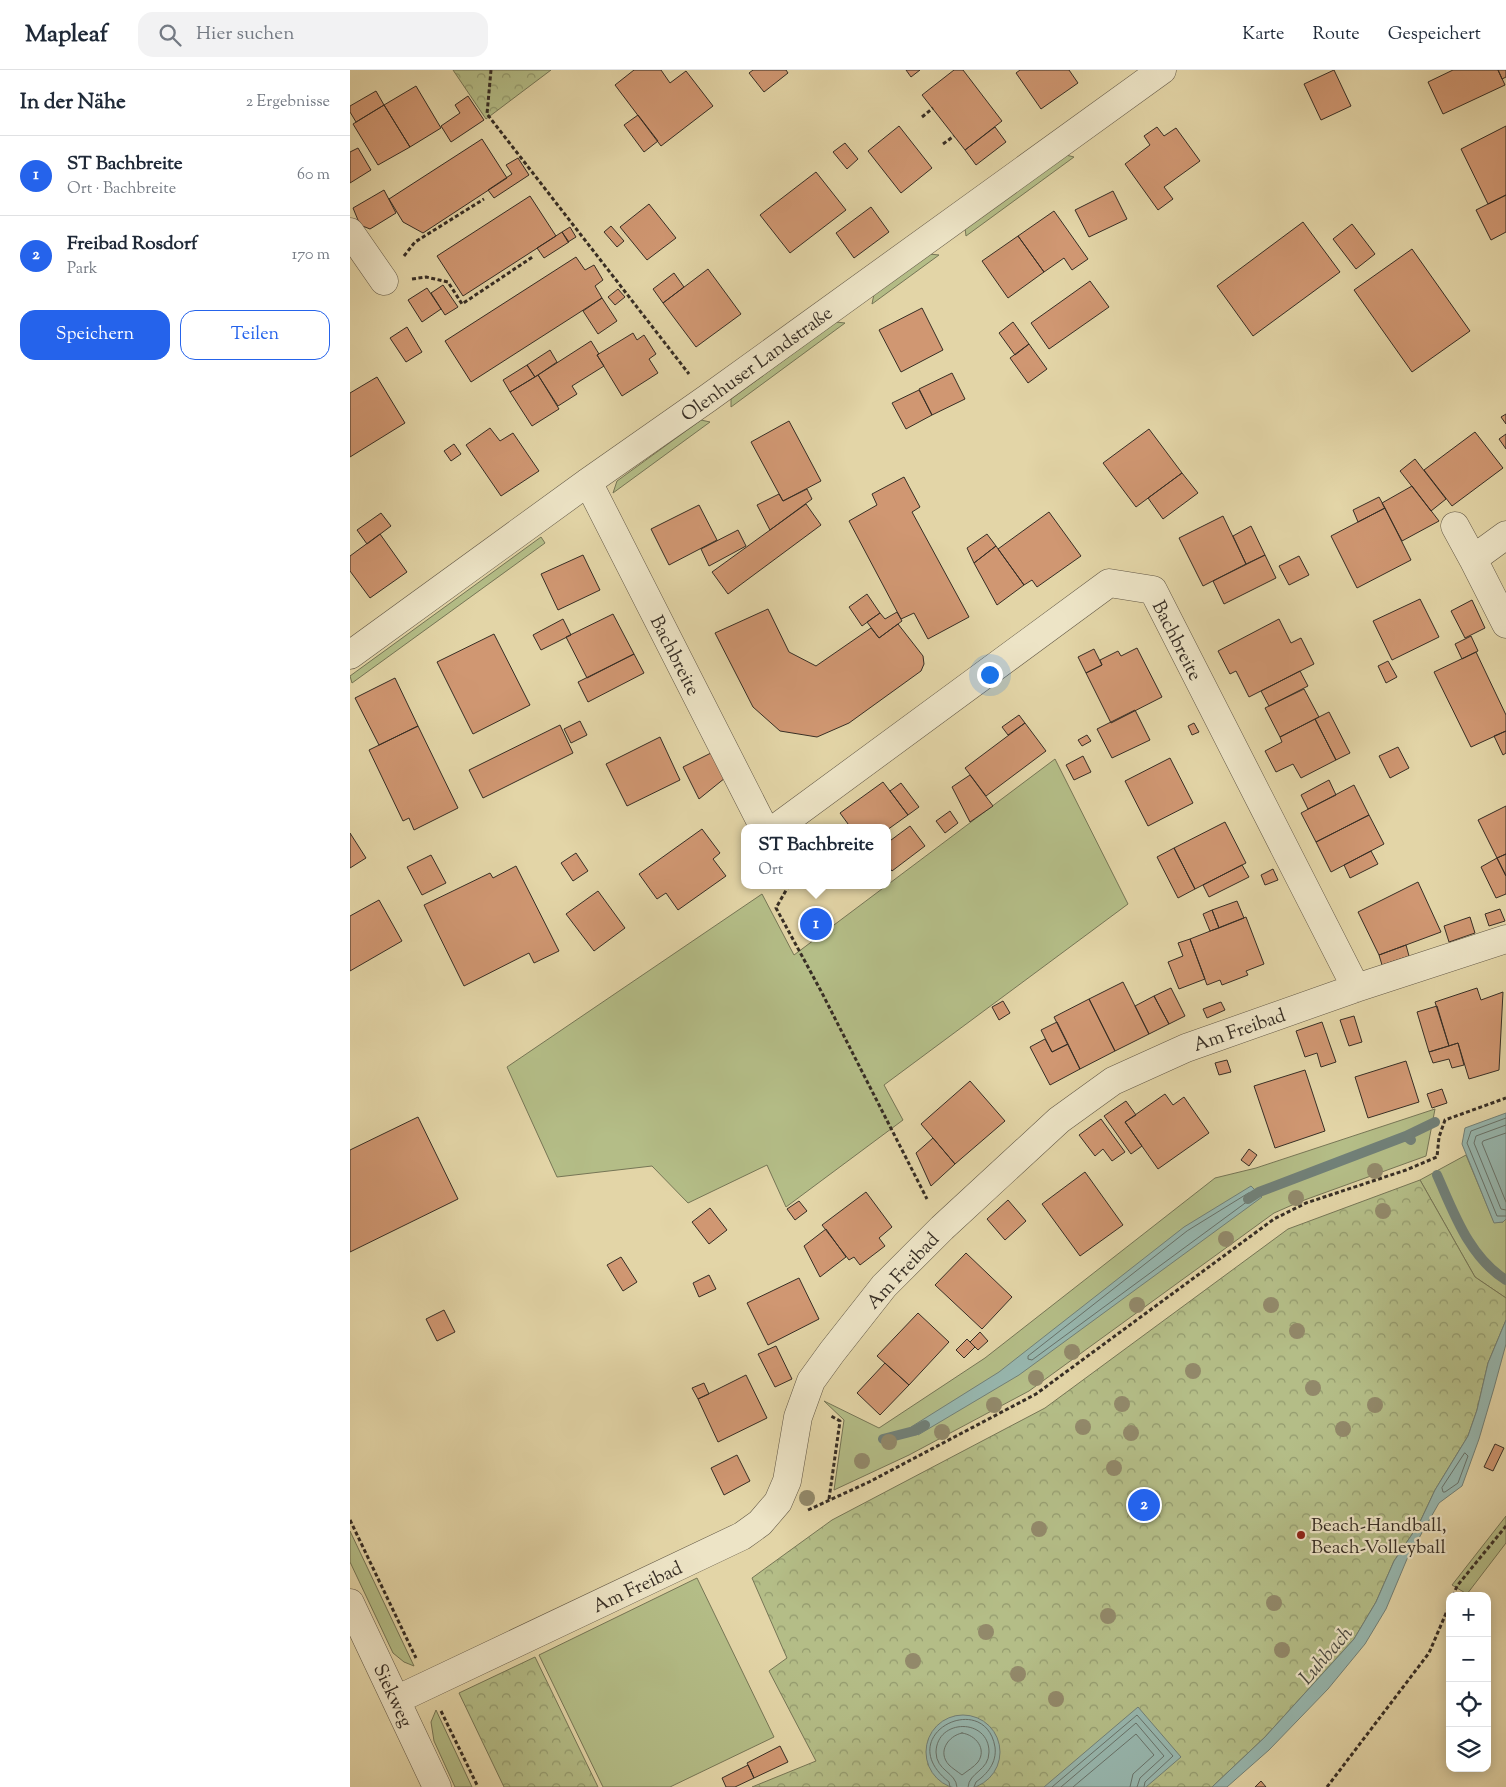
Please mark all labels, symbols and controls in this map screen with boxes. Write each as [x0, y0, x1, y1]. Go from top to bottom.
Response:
search box [138, 12, 488, 57]
text: Mapleaf [25, 18, 108, 52]
icon: search [156, 21, 184, 49]
text: Hier suchen [196, 21, 294, 48]
text: Karte [1242, 22, 1285, 48]
text: Route [1313, 22, 1360, 48]
text: Gespeichert [1388, 22, 1481, 48]
text: In der Nähe [20, 88, 126, 118]
text: 2 Ergebnisse [246, 91, 330, 114]
text: ST Bachbreite [67, 151, 183, 178]
text: 1 [33, 164, 39, 187]
text: 60 m [297, 164, 330, 187]
text: Ort · Bachbreite [67, 178, 176, 201]
text: Freibad Rosdorf [67, 231, 198, 258]
text: 2 [32, 244, 40, 267]
text: 170 m [292, 244, 330, 267]
text: Park [67, 258, 98, 281]
street label: Olenhuser Landstraße [676, 301, 839, 429]
button: Speichern [20, 310, 170, 360]
button: Teilen [180, 310, 330, 360]
street label: Bachbreite [1144, 596, 1208, 686]
street label: Bachbreite [642, 611, 706, 701]
your location [977, 662, 1003, 688]
popup [741, 824, 891, 889]
text: ST Bachbreite [758, 832, 874, 859]
text: Ort [758, 859, 783, 882]
pin: 1 [800, 905, 832, 943]
street label: Am Freibad [1190, 1003, 1290, 1060]
street label: Am Freibad [861, 1227, 947, 1316]
pin: 2 [1128, 1486, 1160, 1524]
place label: Beach-Handball, Beach-Volleyball [1311, 1513, 1446, 1562]
marker: Beach-Handball, Beach-Volleyball [1295, 1529, 1307, 1541]
street label: Am Freibad [589, 1556, 688, 1621]
map controls [1446, 1592, 1491, 1772]
button: + [1446, 1592, 1491, 1637]
water label: Luhbach [1293, 1621, 1361, 1692]
button: − [1446, 1637, 1491, 1682]
street label: Siekweg [365, 1660, 418, 1732]
button: locate [1446, 1682, 1491, 1727]
button: layers [1446, 1727, 1491, 1772]

